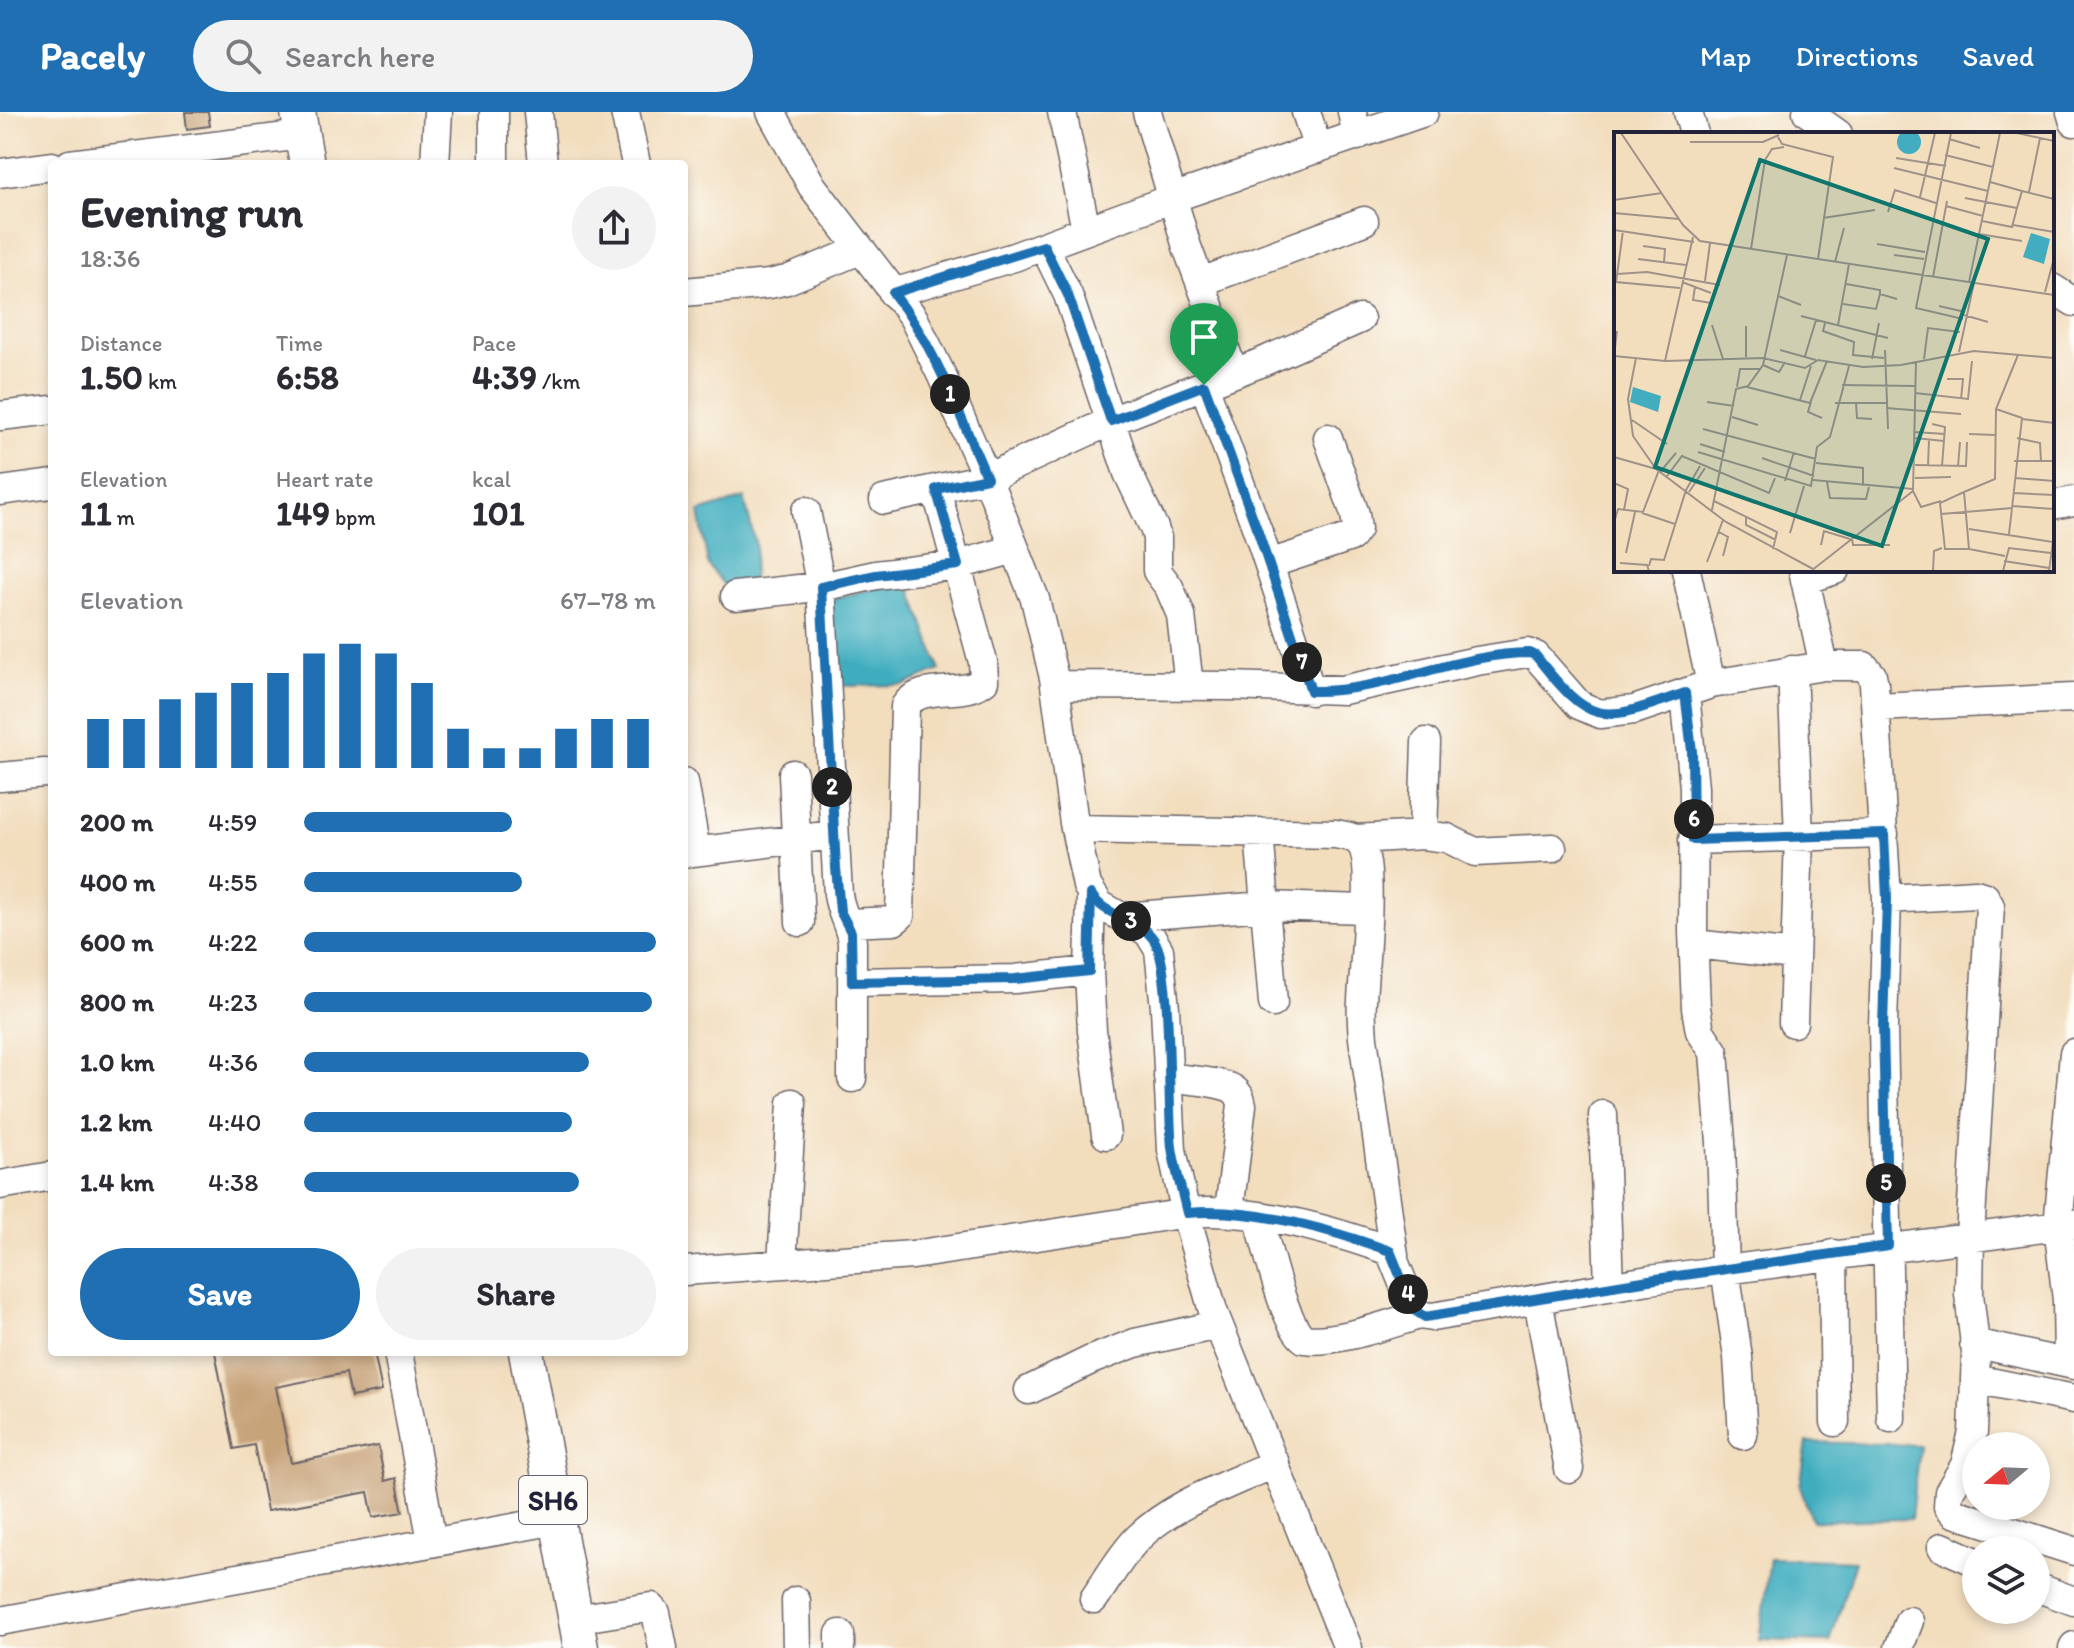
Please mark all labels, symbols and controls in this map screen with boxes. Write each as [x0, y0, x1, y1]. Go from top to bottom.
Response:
search box [193, 20, 753, 92]
text: Pacely [40, 33, 145, 79]
icon: search [221, 34, 265, 78]
text: Search here [285, 38, 435, 75]
text: Map [1700, 39, 1751, 73]
text: Directions [1795, 39, 1919, 73]
text: Saved [1963, 39, 2034, 73]
inset map [1614, 132, 2054, 572]
text: Evening run [80, 185, 303, 238]
button: share [572, 186, 656, 270]
text: 18:36 [80, 242, 141, 274]
pin [1170, 303, 1238, 385]
icon: arrive [1182, 315, 1226, 359]
text: Distance [80, 330, 162, 357]
text: Time [276, 330, 323, 357]
text: Pace [472, 330, 516, 357]
text: 1.50 [80, 357, 143, 398]
text: 6:58 [276, 357, 339, 398]
text: 4:39 [472, 357, 537, 398]
text: km [143, 368, 177, 395]
text: /km [537, 368, 580, 395]
pin: 1 [930, 374, 970, 414]
text: 1 [945, 380, 955, 407]
text: Elevation [80, 466, 167, 493]
text: Heart rate [276, 466, 373, 493]
text: kcal [472, 466, 511, 493]
text: 11 [80, 493, 112, 534]
text: 149 [276, 493, 330, 534]
text: 101 [472, 493, 525, 534]
text: m [112, 504, 135, 531]
text: bpm [330, 504, 376, 531]
text: Elevation [80, 584, 183, 616]
text: 67–78 m [560, 584, 656, 616]
pin: 7 [1282, 642, 1322, 682]
text: 7 [1297, 648, 1307, 675]
pin: 2 [812, 767, 852, 807]
text: 2 [826, 773, 838, 800]
pin: 6 [1674, 799, 1714, 839]
text: 6 [1688, 805, 1700, 832]
text: 200 m [80, 806, 153, 838]
text: 4:59 [208, 806, 257, 838]
text: 400 m [80, 866, 155, 898]
text: 4:55 [208, 866, 257, 898]
pin: 3 [1111, 901, 1151, 941]
text: 3 [1125, 907, 1137, 934]
text: 600 m [80, 926, 154, 958]
text: 4:22 [208, 926, 257, 958]
text: 800 m [80, 986, 154, 1018]
text: 4:23 [208, 986, 258, 1018]
text: 1.0 km [80, 1046, 155, 1078]
text: 4:36 [208, 1046, 258, 1078]
text: 1.2 km [80, 1106, 152, 1138]
text: 4:40 [208, 1106, 262, 1138]
pin: 5 [1866, 1163, 1906, 1203]
text: 1.4 km [80, 1166, 154, 1198]
text: 4:38 [208, 1166, 258, 1198]
text: 5 [1880, 1169, 1892, 1196]
button: Save [80, 1248, 360, 1340]
button: Share [376, 1248, 656, 1340]
pin: 4 [1388, 1274, 1428, 1314]
text: 4 [1401, 1280, 1415, 1307]
north arrow [1962, 1432, 2050, 1520]
map controls [1962, 1432, 2050, 1624]
road number: SH6 [519, 1476, 587, 1524]
button: layers [1962, 1536, 2050, 1624]

